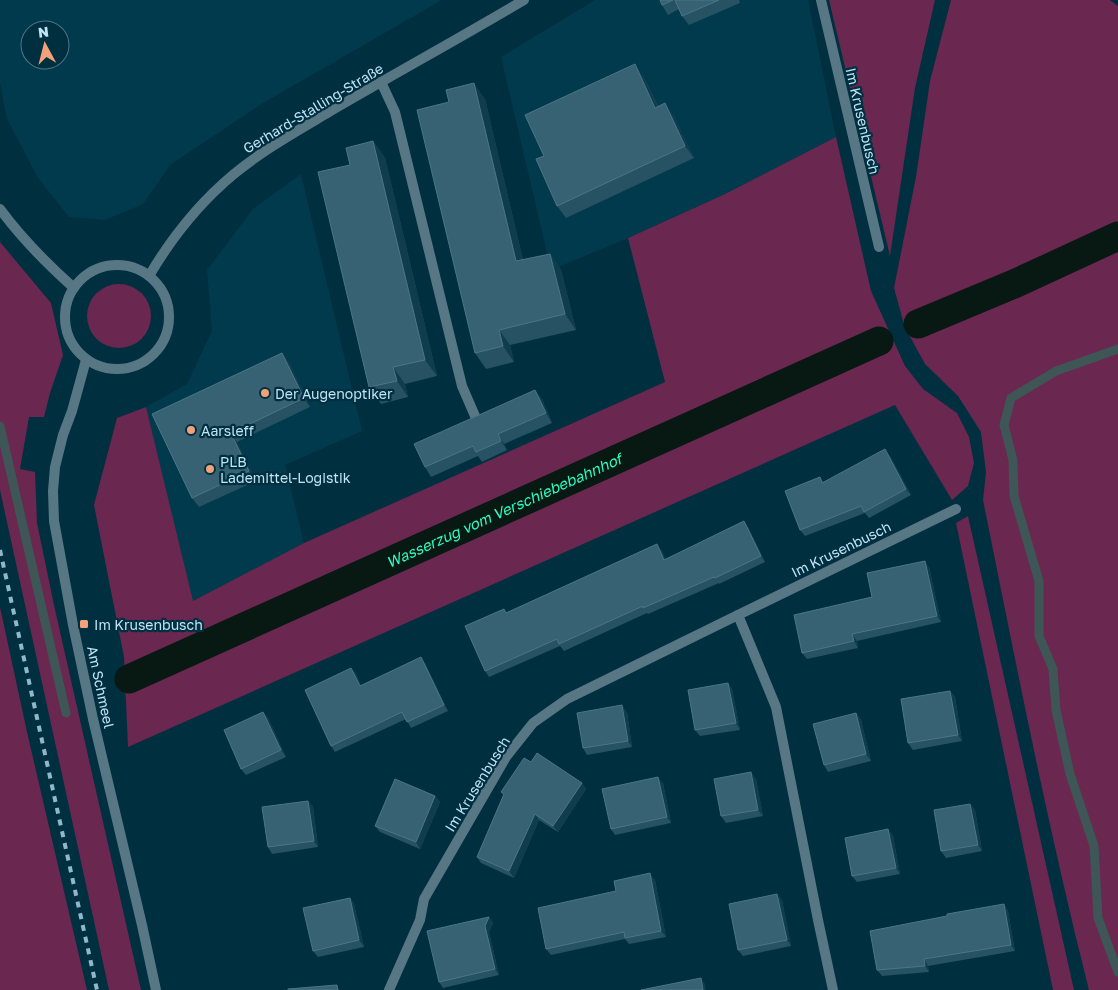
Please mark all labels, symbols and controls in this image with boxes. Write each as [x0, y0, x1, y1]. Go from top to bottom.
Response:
north arrow [20, 20, 70, 70]
text: N [37, 23, 50, 41]
street label: Gerhard-Stalling-Straße [240, 59, 386, 157]
street label: Im Krusenbusch [842, 66, 884, 176]
place label: Der Augenoptiker [275, 385, 393, 402]
marker: Der Augenoptiker [259, 387, 271, 399]
place label: Aarsleff [201, 422, 254, 439]
marker: Aarsleff [185, 424, 197, 436]
water label: Wasserzug vom Verschiebebahnhof [383, 448, 627, 571]
place label: PLB Lademittel-Logistik [220, 453, 351, 486]
marker: PLB Lademittel-Logistik [204, 463, 216, 475]
street label: Im Krusenbusch [788, 518, 894, 580]
place label: Im Krusenbusch [94, 616, 203, 633]
marker: Im Krusenbusch [78, 618, 90, 630]
street label: Am Schmeel [84, 644, 118, 730]
street label: Im Krusenbusch [441, 733, 513, 835]

